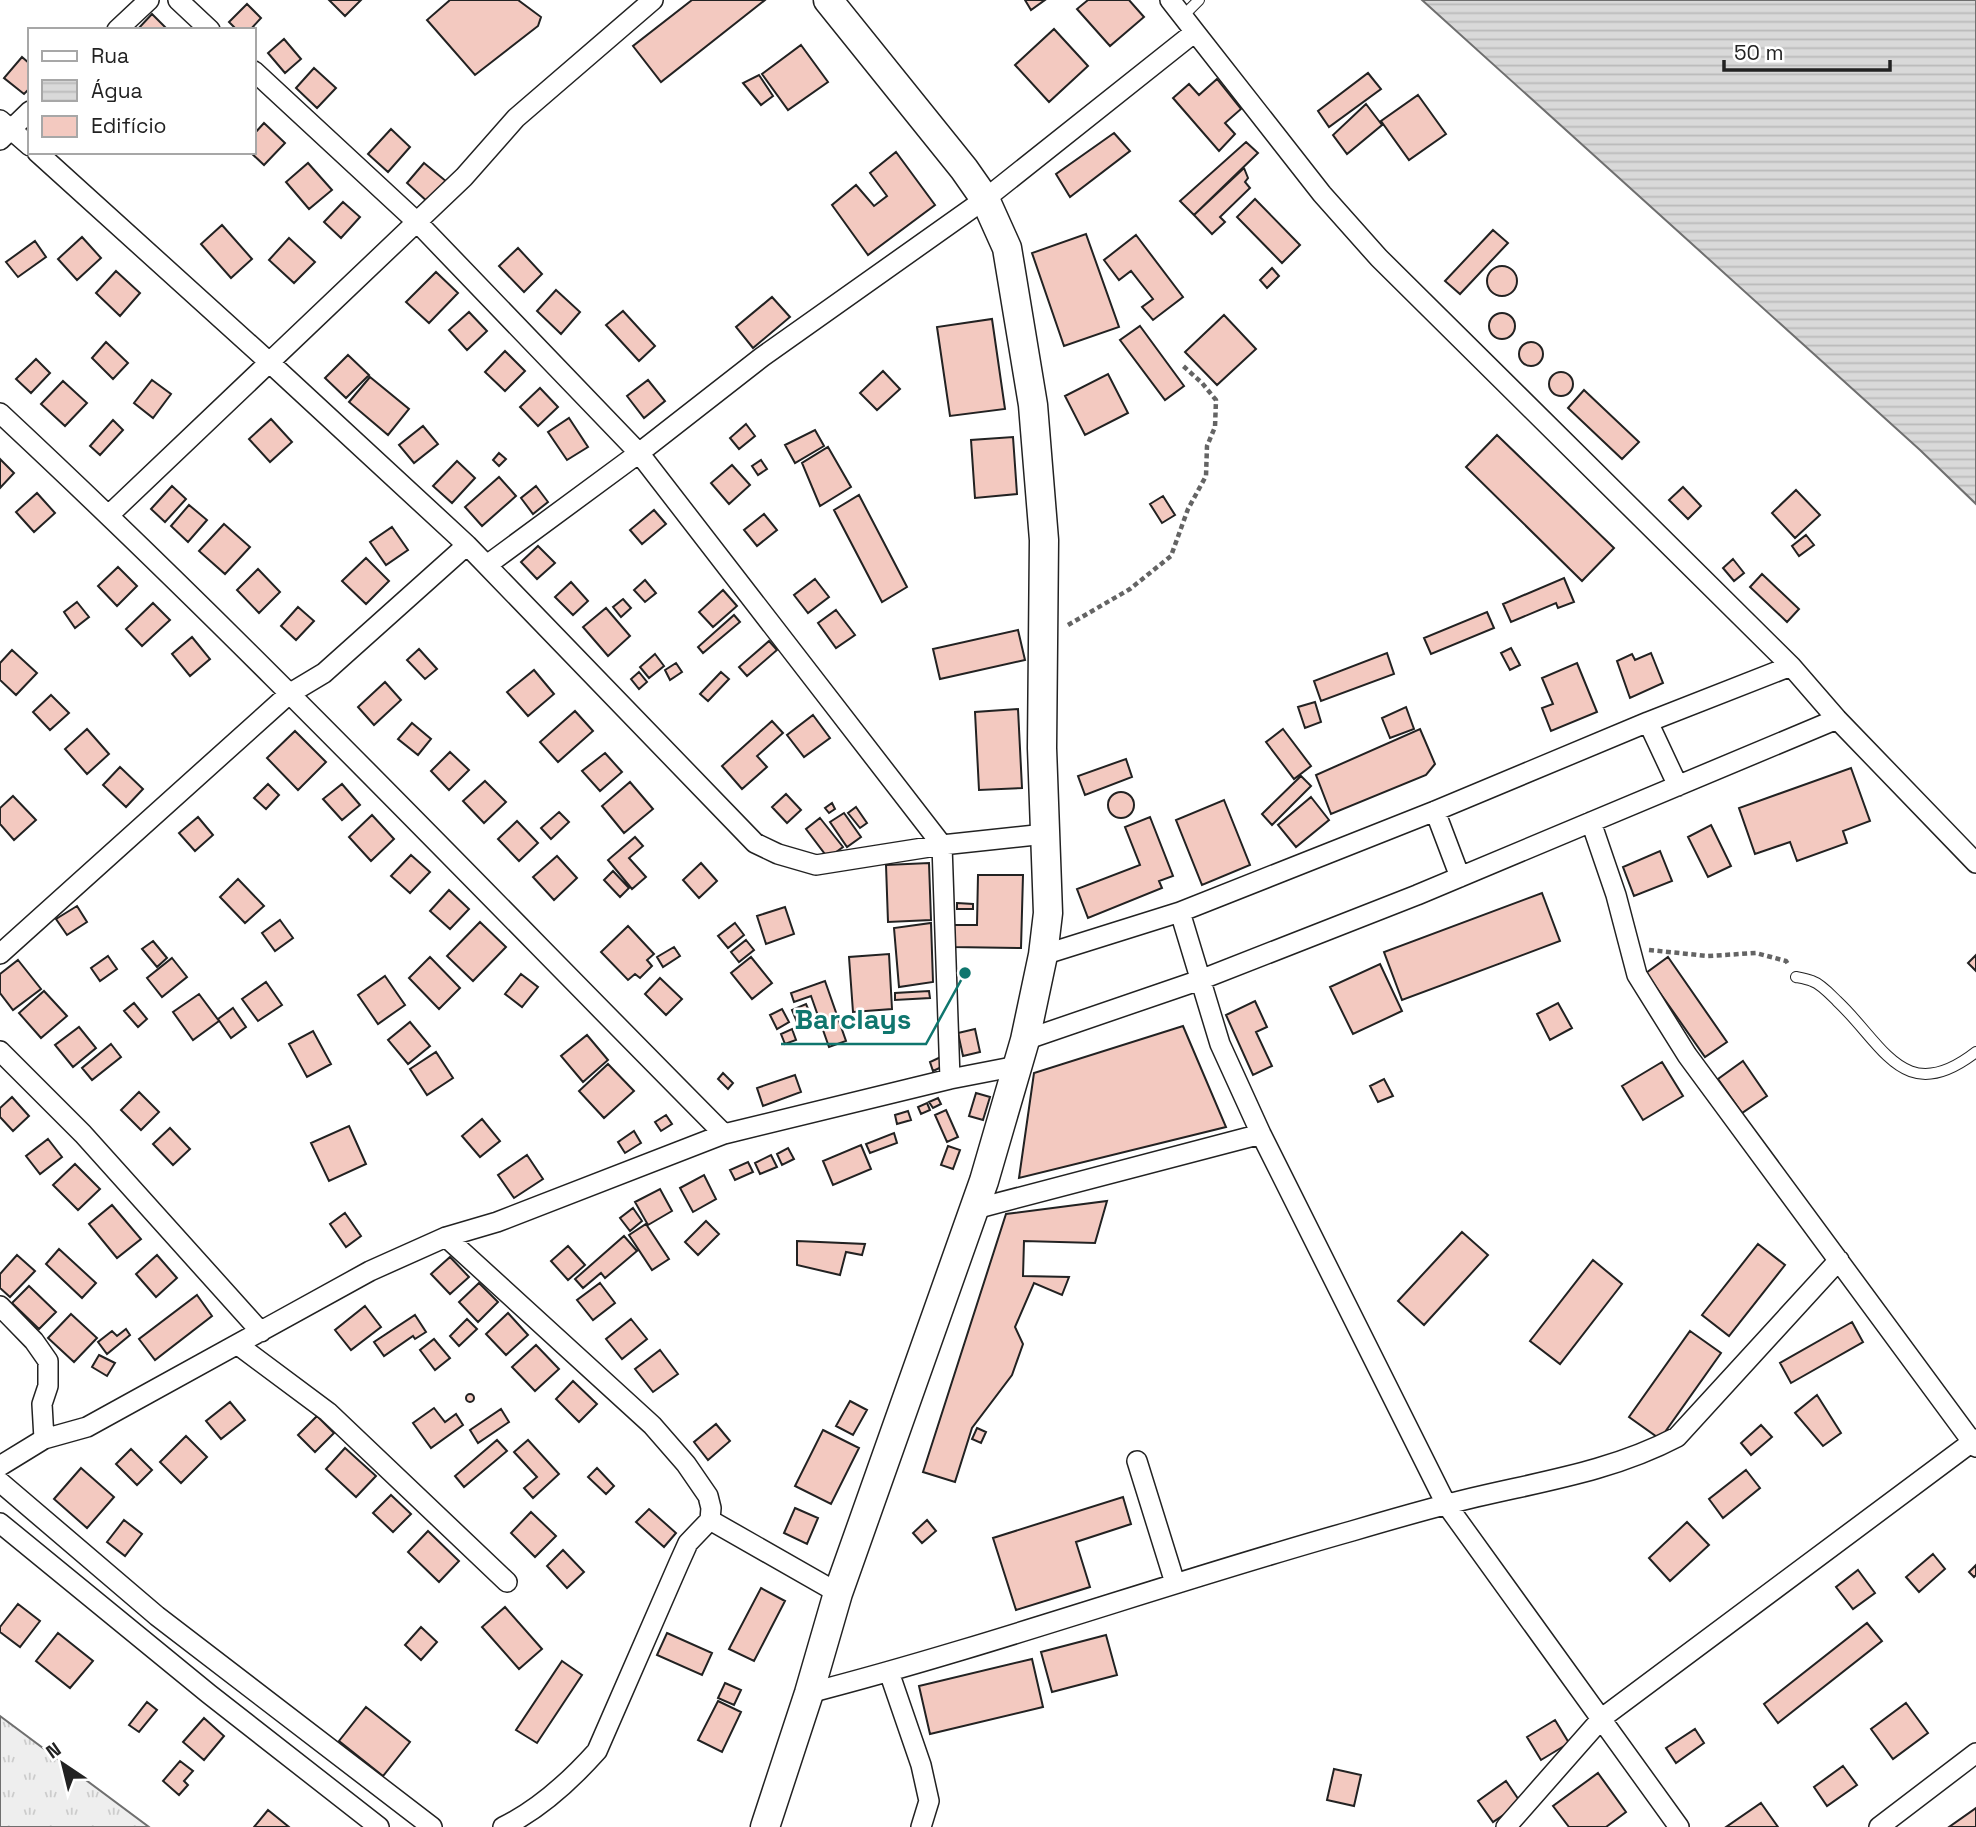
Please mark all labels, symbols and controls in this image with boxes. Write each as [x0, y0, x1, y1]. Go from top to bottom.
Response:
legend [28, 28, 256, 154]
scale bar [1724, 28, 1890, 72]
text: 50 m [1734, 39, 1784, 66]
text: Rua [91, 42, 129, 69]
text: Água [91, 77, 143, 104]
text: Edifício [91, 112, 167, 139]
callout: Barclays [781, 995, 926, 1044]
text: Barclays [795, 1001, 911, 1037]
north arrow [28, 1729, 98, 1799]
text: N [41, 1737, 66, 1764]

